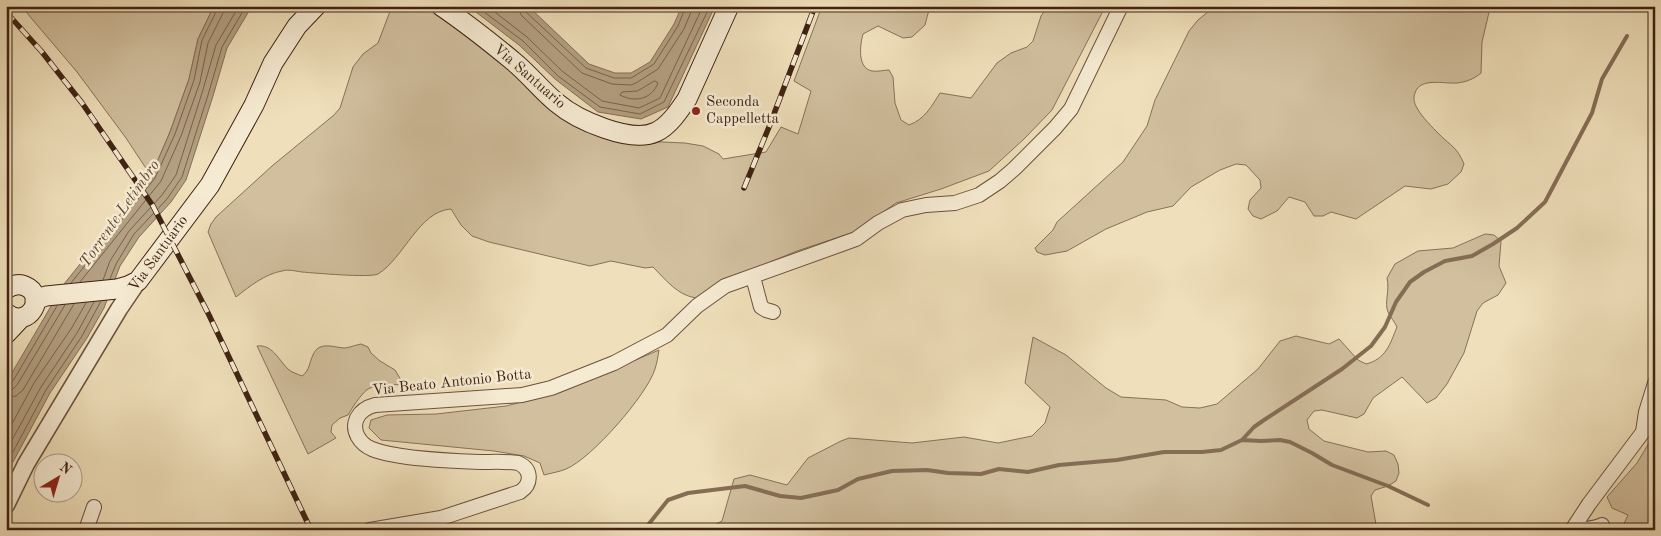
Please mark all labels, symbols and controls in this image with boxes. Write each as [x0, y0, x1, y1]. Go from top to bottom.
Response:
street label: Via Santuario [490, 42, 568, 112]
place label: Seconda Cappelletta [706, 95, 779, 127]
marker: Seconda Cappelletta [690, 105, 702, 117]
water label: Torrente Letimbro [77, 157, 163, 271]
street label: Via Santuario [127, 213, 191, 295]
street label: Via Beato Antonio Botta [372, 367, 533, 399]
north arrow [32, 454, 82, 504]
text: N [57, 460, 74, 478]

